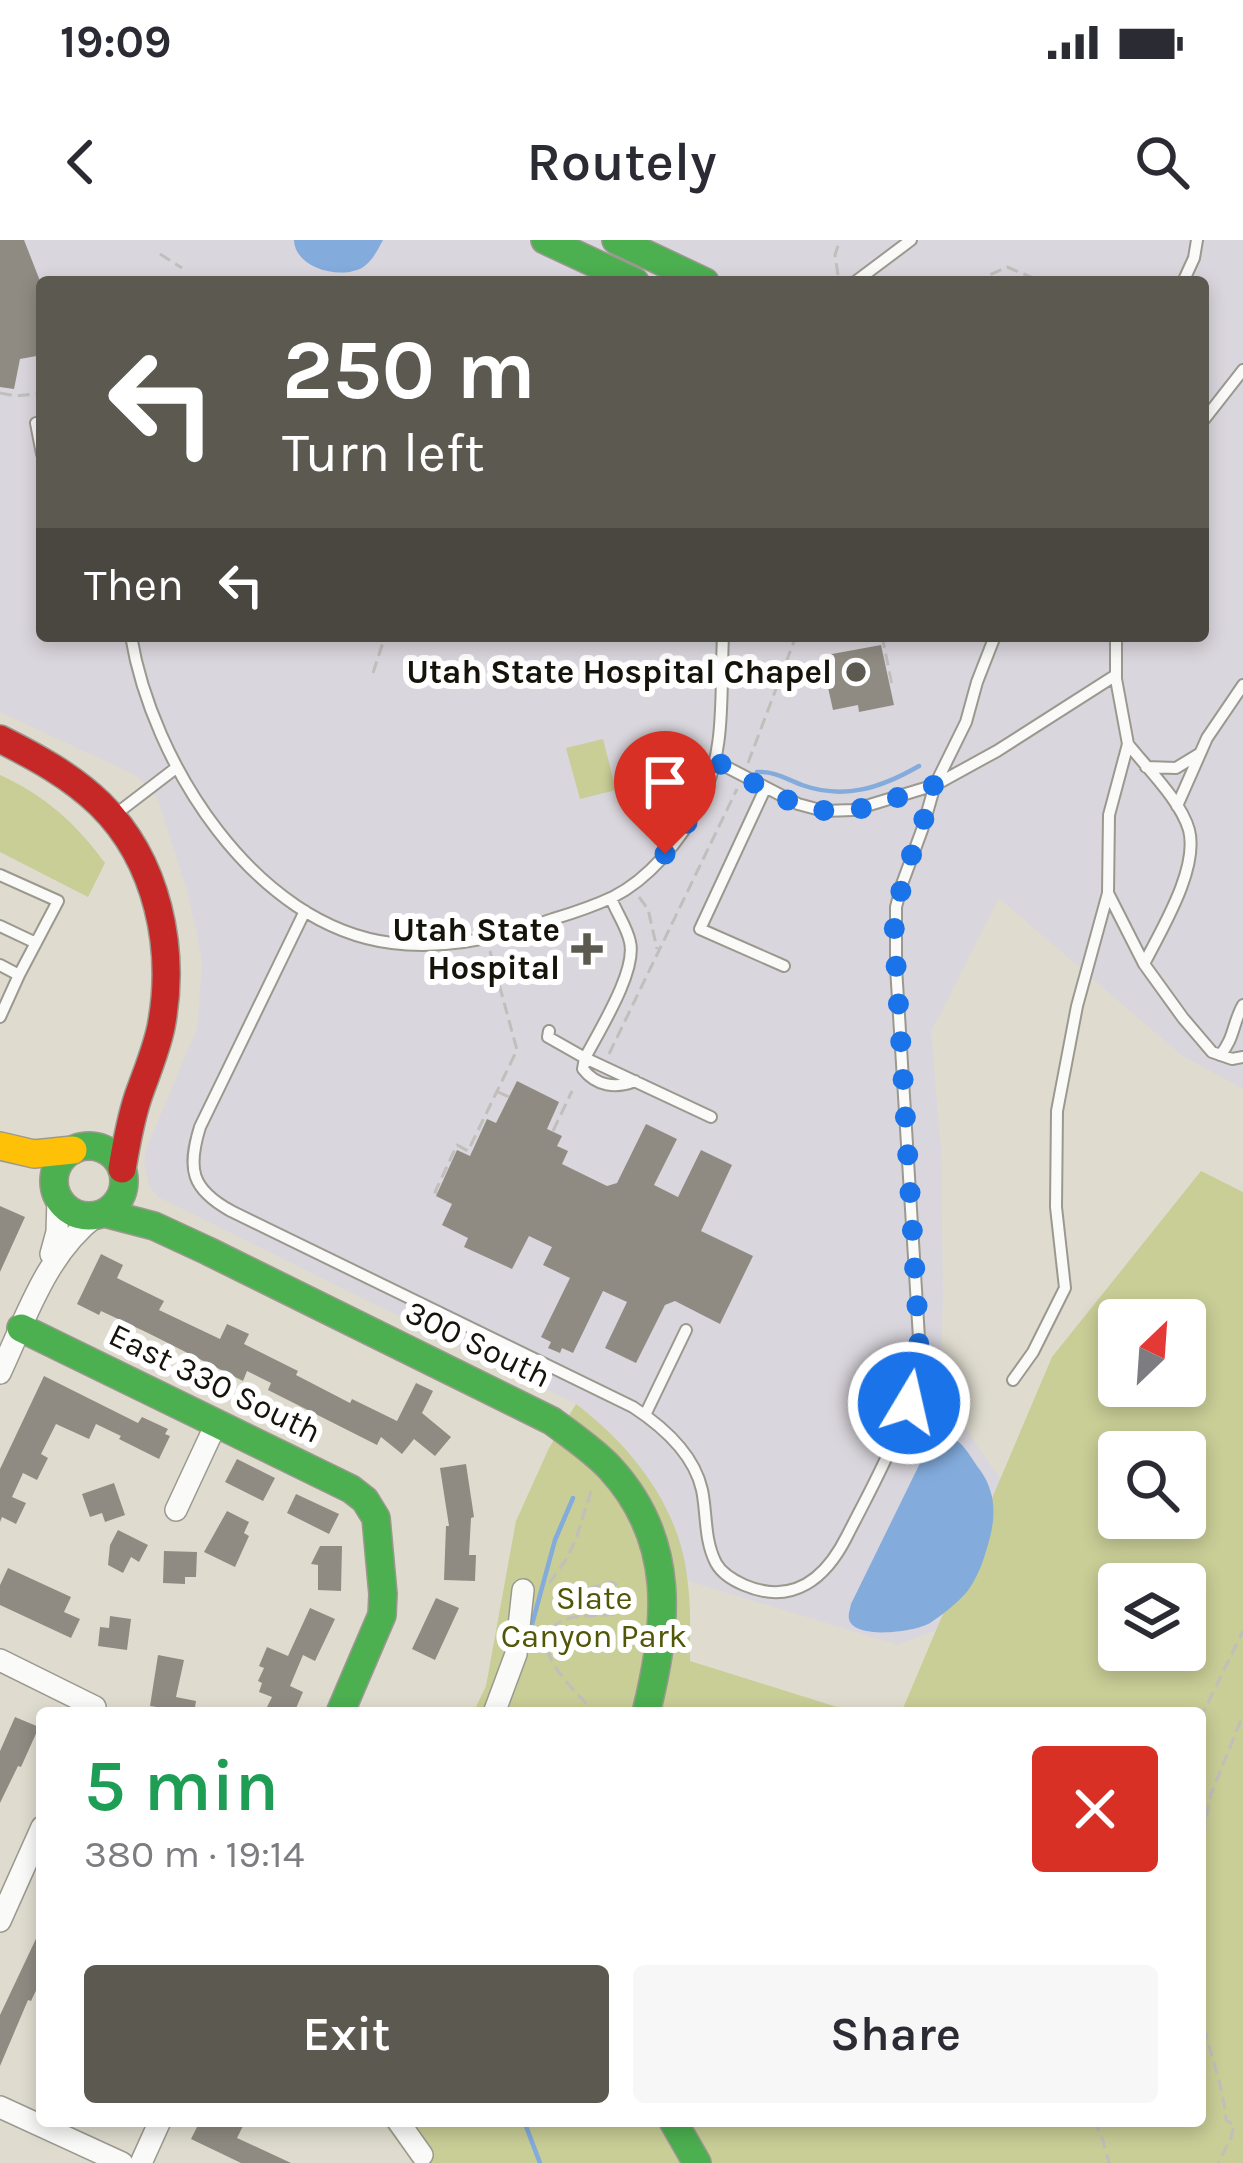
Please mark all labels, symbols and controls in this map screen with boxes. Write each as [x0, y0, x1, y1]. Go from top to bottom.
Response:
text: 19:09 [60, 16, 172, 68]
icon: back [48, 129, 114, 195]
icon: search [1129, 129, 1195, 195]
text: Routely [526, 130, 717, 194]
text: 250 m [282, 321, 536, 419]
icon: left [84, 324, 240, 480]
text: Turn left [282, 421, 485, 485]
icon: left [208, 552, 274, 618]
text: Then [84, 559, 184, 611]
place label: Utah State Hospital Chapel [406, 653, 832, 691]
marker: Utah State Hospital Chapel [843, 659, 869, 685]
pin [614, 731, 716, 854]
icon: arrive [632, 749, 698, 815]
place label: Utah State Hospital [392, 911, 560, 987]
marker: Utah State Hospital [571, 933, 603, 965]
street label: 300 South [399, 1293, 557, 1395]
north arrow [1098, 1299, 1206, 1407]
map controls [1098, 1299, 1206, 1671]
street label: East 330 South [103, 1315, 327, 1451]
position arrow [846, 1340, 972, 1466]
button: search [1098, 1431, 1206, 1539]
button: layers [1098, 1563, 1206, 1671]
park label: Slate Canyon Park [501, 1579, 687, 1655]
text: 5 min [84, 1744, 279, 1828]
button: close [1032, 1746, 1158, 1872]
text: 380 m · 19:14 [84, 1831, 305, 1877]
button: Exit [84, 1965, 609, 2103]
button: Share [633, 1965, 1158, 2103]

